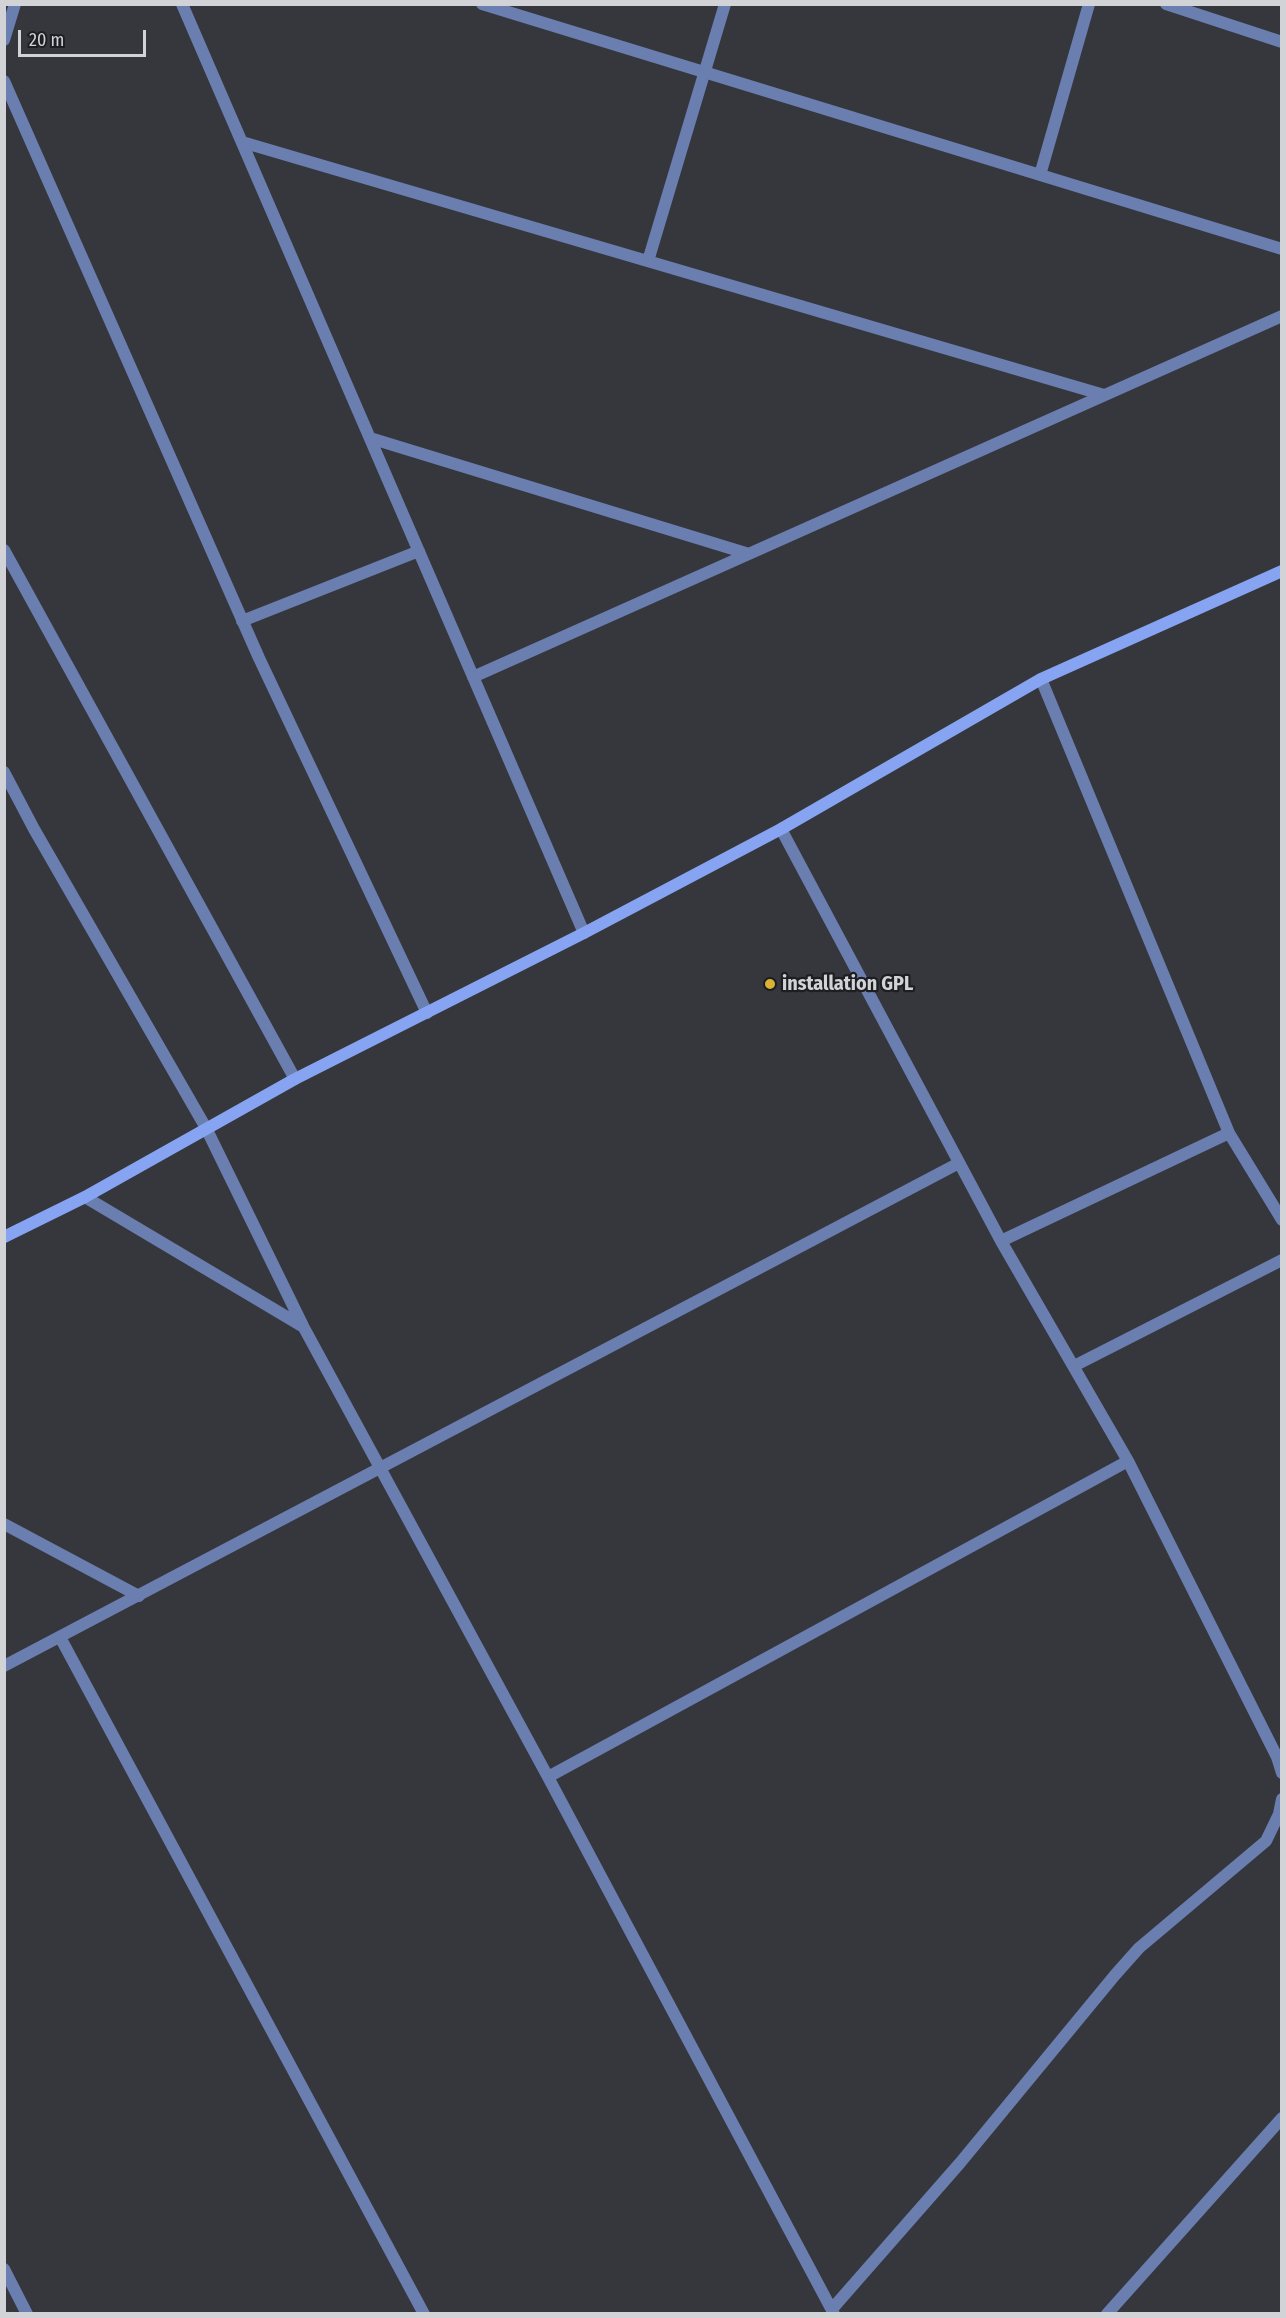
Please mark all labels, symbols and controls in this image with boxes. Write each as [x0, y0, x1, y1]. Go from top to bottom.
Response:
scale bar [21, 18, 148, 56]
text: 20 m [29, 29, 64, 51]
place label: installation GPL [782, 972, 913, 996]
marker: installation GPL [763, 977, 777, 991]

